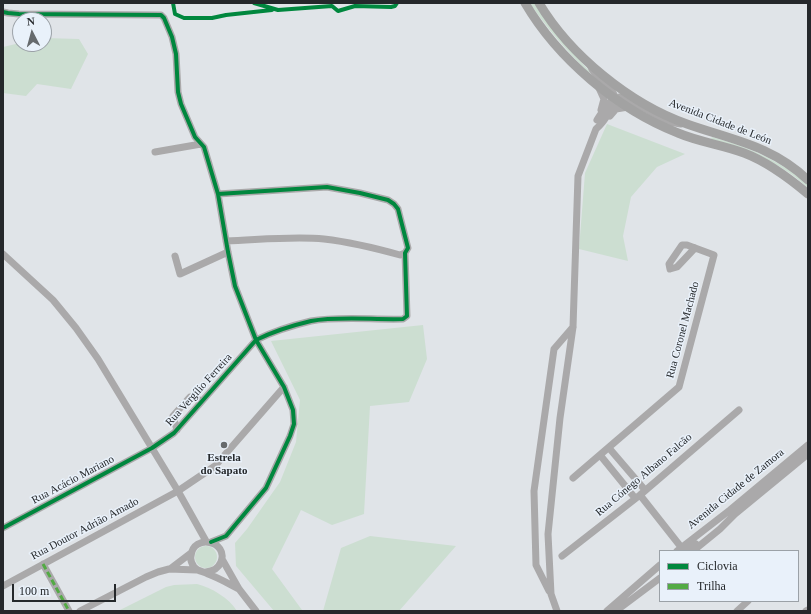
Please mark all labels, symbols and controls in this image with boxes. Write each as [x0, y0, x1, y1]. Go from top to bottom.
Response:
north arrow [12, 12, 52, 52]
text: N [26, 15, 35, 27]
street label: Avenida Cidade de León [667, 96, 773, 148]
street label: Rua Coronel Machado [664, 280, 702, 380]
street label: Rua Vergílio Ferreira [163, 351, 235, 429]
street label: Rua Cónego Albano Falcão [593, 431, 695, 519]
marker: Estrela do Sapato [219, 440, 229, 450]
street label: Avenida Cidade de Zamora [685, 446, 787, 532]
place label: Estrela do Sapato [201, 451, 247, 477]
street label: Rua Acácio Mariano [29, 453, 117, 507]
street label: Rua Doutor Adrião Amado [29, 495, 141, 563]
legend [659, 550, 799, 602]
text: Ciclovia [697, 559, 738, 573]
scale bar [14, 576, 118, 602]
text: Trilha [697, 579, 726, 593]
text: 100 m [19, 584, 49, 598]

